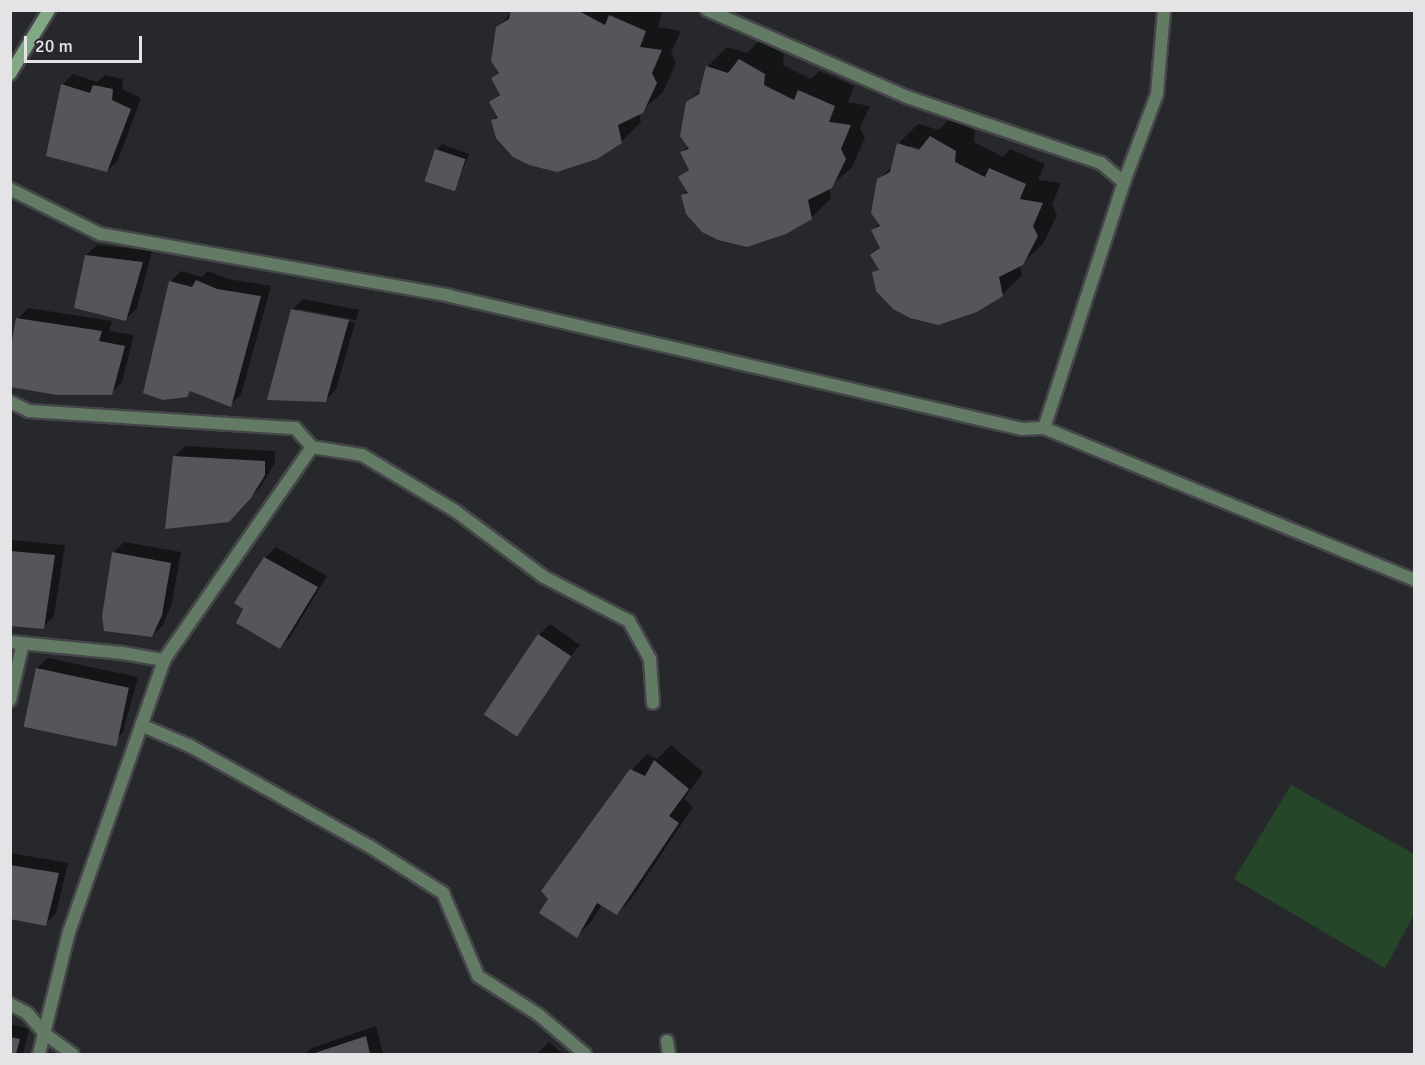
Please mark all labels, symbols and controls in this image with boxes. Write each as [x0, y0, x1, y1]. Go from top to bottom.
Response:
scale bar [27, 24, 146, 62]
text: 20 m [35, 35, 73, 57]

